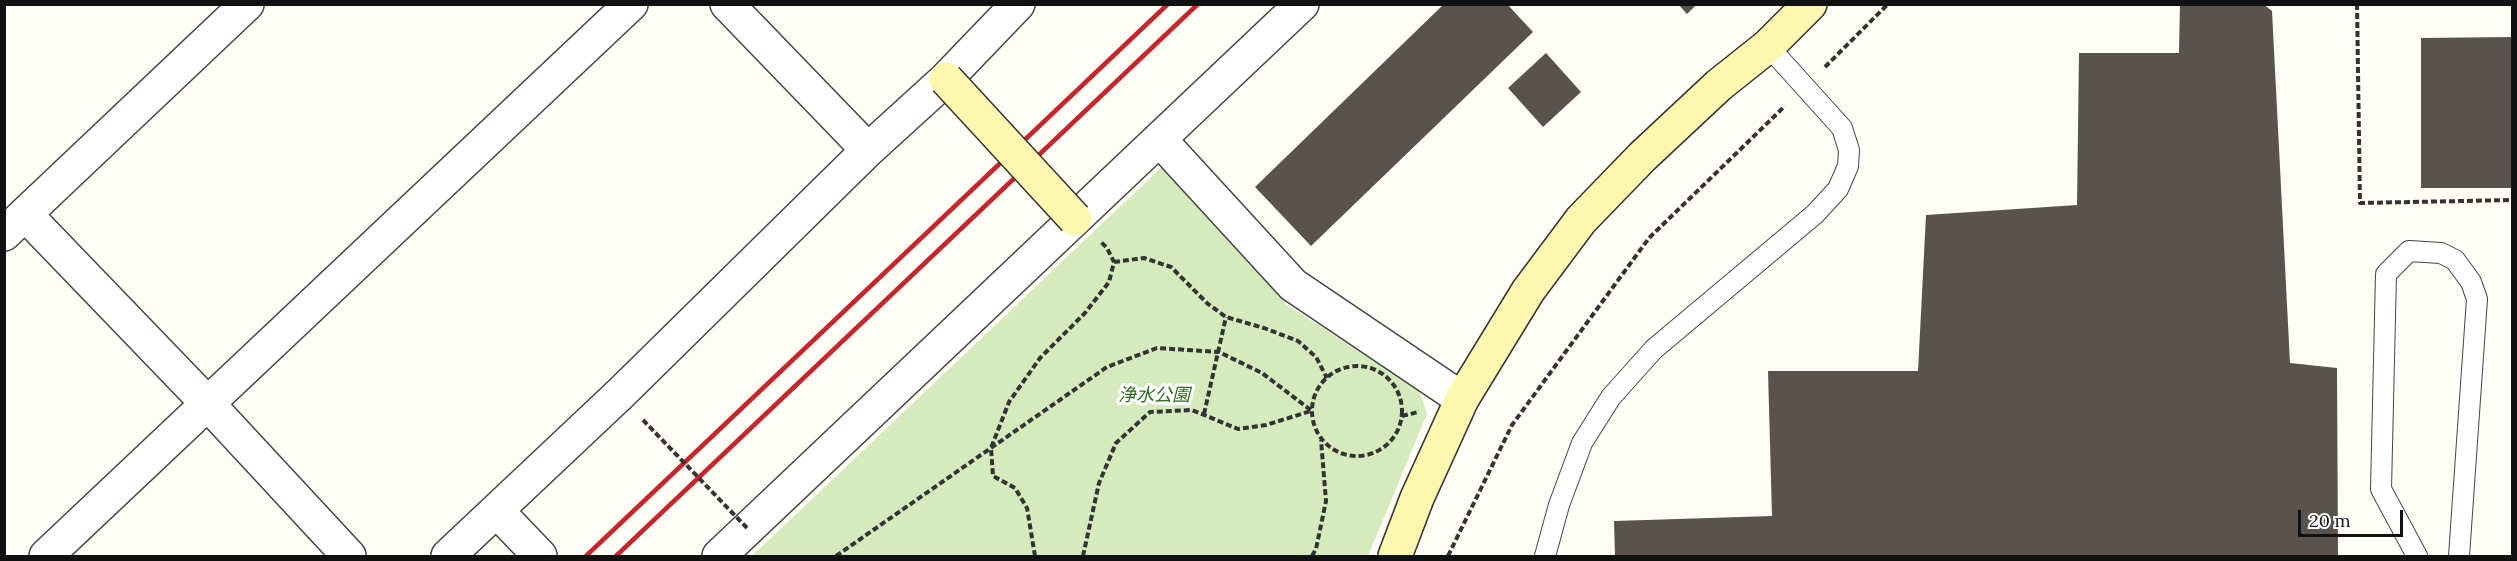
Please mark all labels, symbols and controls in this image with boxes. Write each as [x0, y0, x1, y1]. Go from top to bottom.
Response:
park label: 浄水公園 [1118, 385, 1190, 407]
scale bar [2301, 498, 2406, 536]
text: 20 m [2309, 509, 2351, 532]

